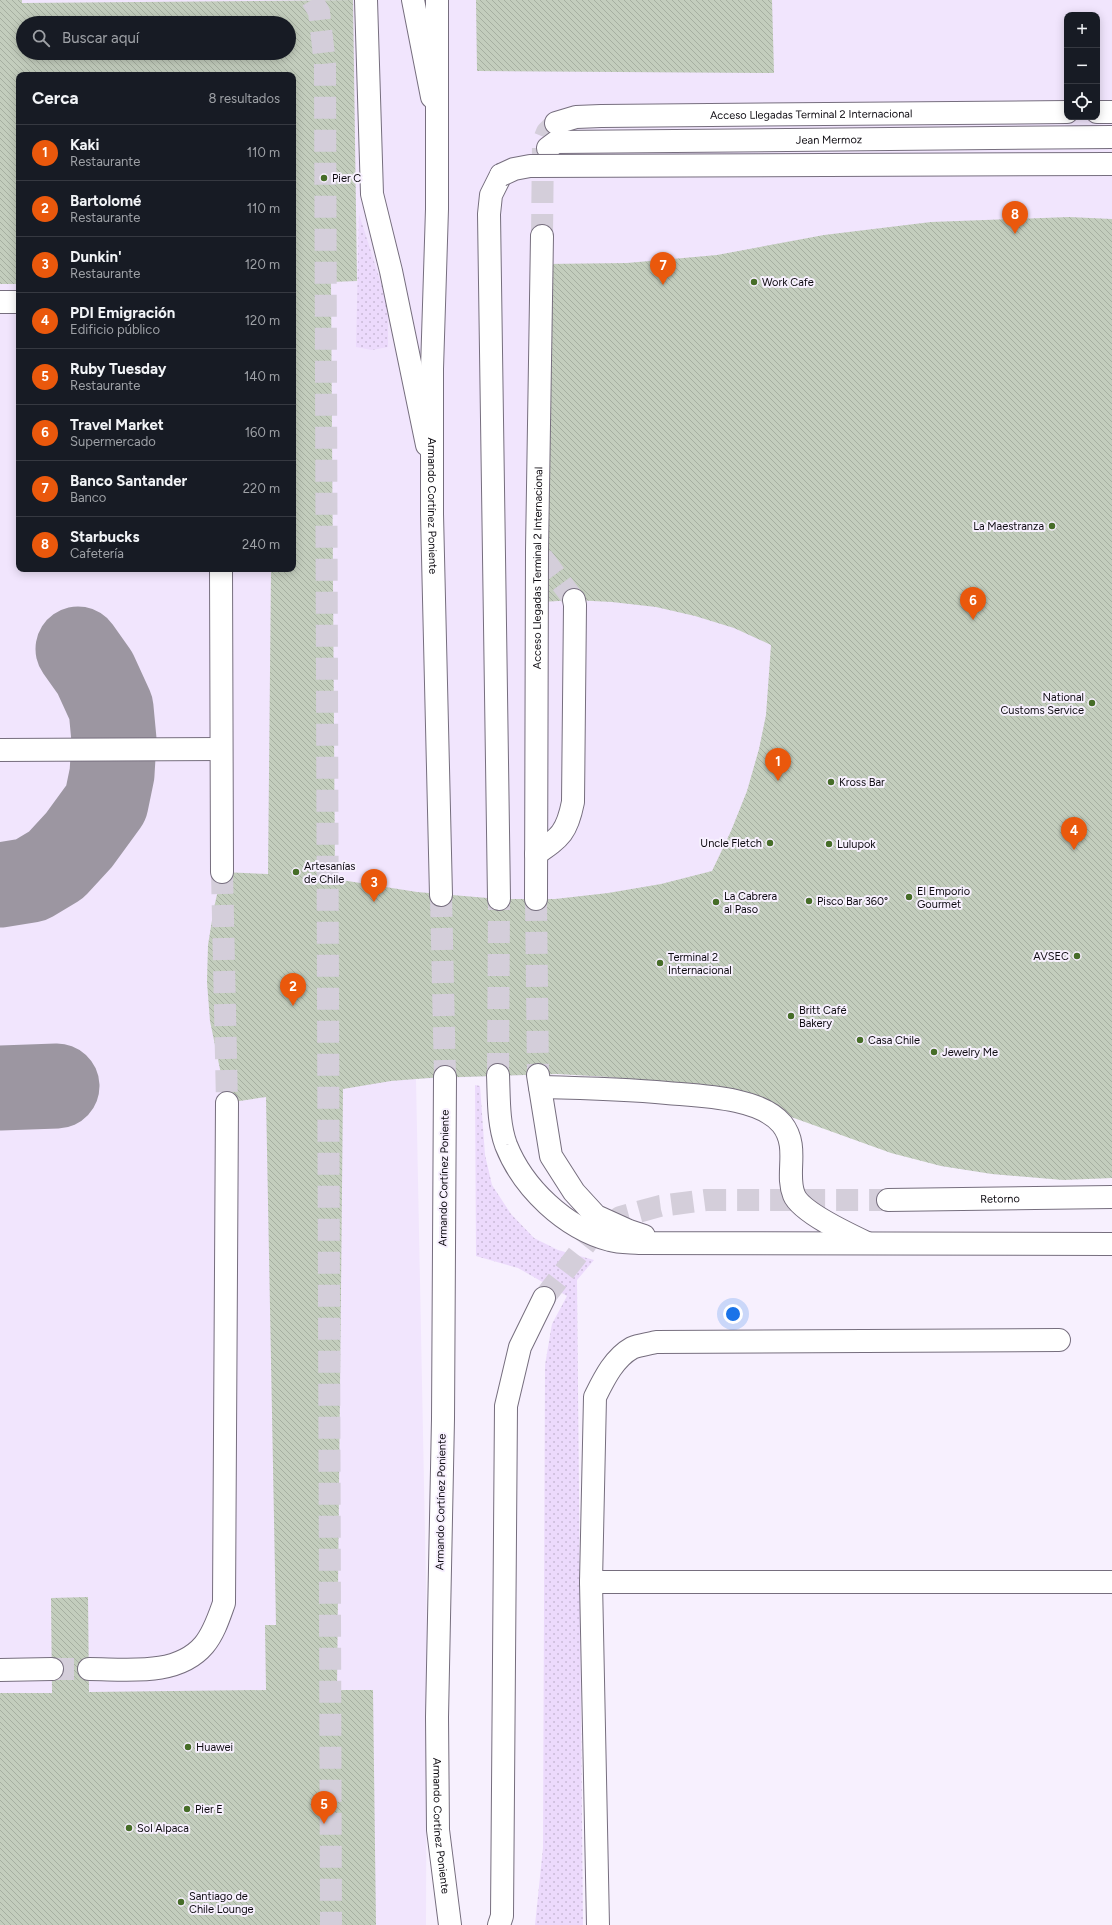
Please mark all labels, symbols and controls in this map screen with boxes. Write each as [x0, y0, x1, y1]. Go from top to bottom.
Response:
map controls [1064, 12, 1100, 120]
button: + [1064, 12, 1100, 48]
search box [16, 16, 296, 60]
icon: search [30, 27, 52, 49]
text: Buscar aquí [62, 29, 139, 47]
button: − [1064, 48, 1100, 84]
button: locate [1064, 84, 1100, 120]
text: Cerca [32, 88, 79, 108]
text: 8 resultados [208, 91, 280, 106]
street label: Acceso Llegadas Terminal 2 Internacional [710, 107, 912, 122]
street label: Jean Mermoz [796, 133, 862, 146]
text: Kaki [70, 136, 100, 154]
text: 1 [42, 145, 48, 160]
text: 110 m [247, 145, 280, 160]
text: Restaurante [70, 154, 140, 169]
place label: Pier C [332, 172, 361, 185]
marker: Pier C [319, 173, 329, 183]
text: Bartolomé [70, 192, 141, 210]
text: 2 [41, 201, 49, 216]
text: 110 m [247, 201, 280, 216]
pin: 8 [1002, 201, 1028, 234]
text: Restaurante [70, 210, 140, 225]
text: Dunkin' [70, 248, 122, 266]
pin: 7 [650, 252, 676, 285]
text: 3 [41, 257, 49, 272]
text: 120 m [245, 257, 280, 272]
text: Restaurante [70, 266, 140, 281]
place label: Work Cafe [762, 276, 814, 289]
marker: Work Cafe [749, 277, 759, 287]
text: PDI Emigración [70, 304, 175, 322]
text: 4 [41, 313, 49, 328]
text: 120 m [245, 313, 280, 328]
text: Edificio público [70, 322, 160, 337]
text: Ruby Tuesday [70, 360, 166, 378]
text: 5 [41, 369, 49, 384]
text: 140 m [244, 369, 280, 384]
text: Restaurante [70, 378, 140, 393]
text: Travel Market [70, 416, 164, 434]
text: 6 [41, 425, 49, 440]
text: 160 m [245, 425, 280, 440]
text: Supermercado [70, 434, 156, 449]
street label: Armando Cortínez Poniente [426, 438, 440, 574]
street label: Acceso Llegadas Terminal 2 Internacional [530, 467, 545, 669]
text: Banco Santander [70, 472, 187, 490]
text: 7 [41, 481, 49, 496]
text: 220 m [243, 481, 280, 496]
text: Banco [70, 490, 106, 505]
place label: La Maestranza [973, 520, 1044, 533]
marker: La Maestranza [1047, 521, 1057, 531]
text: Starbucks [70, 528, 139, 546]
text: 8 [41, 537, 49, 552]
text: 240 m [242, 537, 280, 552]
text: Cafetería [70, 546, 124, 561]
pin: 6 [960, 587, 986, 620]
place label: National Customs Service [1000, 691, 1084, 717]
marker: National Customs Service [1087, 698, 1097, 708]
pin: 1 [765, 748, 791, 781]
place label: Kross Bar [839, 776, 885, 789]
marker: Kross Bar [826, 777, 836, 787]
pin: 4 [1061, 817, 1087, 850]
place label: Uncle Fletch [700, 837, 762, 850]
marker: Uncle Fletch [765, 838, 775, 848]
place label: Lulupok [837, 838, 876, 851]
marker: Lulupok [824, 839, 834, 849]
place label: Artesanías de Chile [304, 860, 355, 886]
marker: Artesanías de Chile [291, 867, 301, 877]
pin: 3 [361, 869, 387, 902]
place label: El Emporio Gourmet [917, 885, 970, 911]
place label: La Cabrera al Paso [724, 890, 777, 916]
marker: El Emporio Gourmet [904, 892, 914, 902]
place label: Pisco Bar 360° [817, 895, 888, 908]
marker: Pisco Bar 360° [804, 896, 814, 906]
marker: La Cabrera al Paso [711, 897, 721, 907]
place label: AVSEC [1033, 950, 1069, 963]
place label: Terminal 2 Internacional [668, 951, 732, 977]
marker: AVSEC [1072, 951, 1082, 961]
marker: Terminal 2 Internacional [655, 958, 665, 968]
pin: 2 [280, 973, 306, 1006]
place label: Britt Café Bakery [799, 1004, 847, 1030]
marker: Britt Café Bakery [786, 1011, 796, 1021]
place label: Casa Chile [868, 1034, 920, 1047]
marker: Casa Chile [855, 1035, 865, 1045]
place label: Jewelry Me [942, 1046, 998, 1059]
marker: Jewelry Me [929, 1047, 939, 1057]
street label: Armando Cortínez Poniente [436, 1110, 452, 1246]
street label: Retorno [980, 1192, 1020, 1205]
your location [723, 1304, 743, 1324]
street label: Armando Cortínez Poniente [433, 1434, 449, 1570]
place label: Huawei [196, 1741, 233, 1754]
marker: Huawei [183, 1742, 193, 1752]
street label: Armando Cortínez Poniente [431, 1758, 452, 1895]
pin: 5 [311, 1791, 337, 1824]
place label: Pier E [195, 1803, 223, 1816]
marker: Pier E [182, 1804, 192, 1814]
place label: Sol Alpaca [137, 1822, 189, 1835]
marker: Sol Alpaca [124, 1823, 134, 1833]
place label: Santiago de Chile Lounge [189, 1890, 254, 1916]
marker: Santiago de Chile Lounge [176, 1897, 186, 1907]

